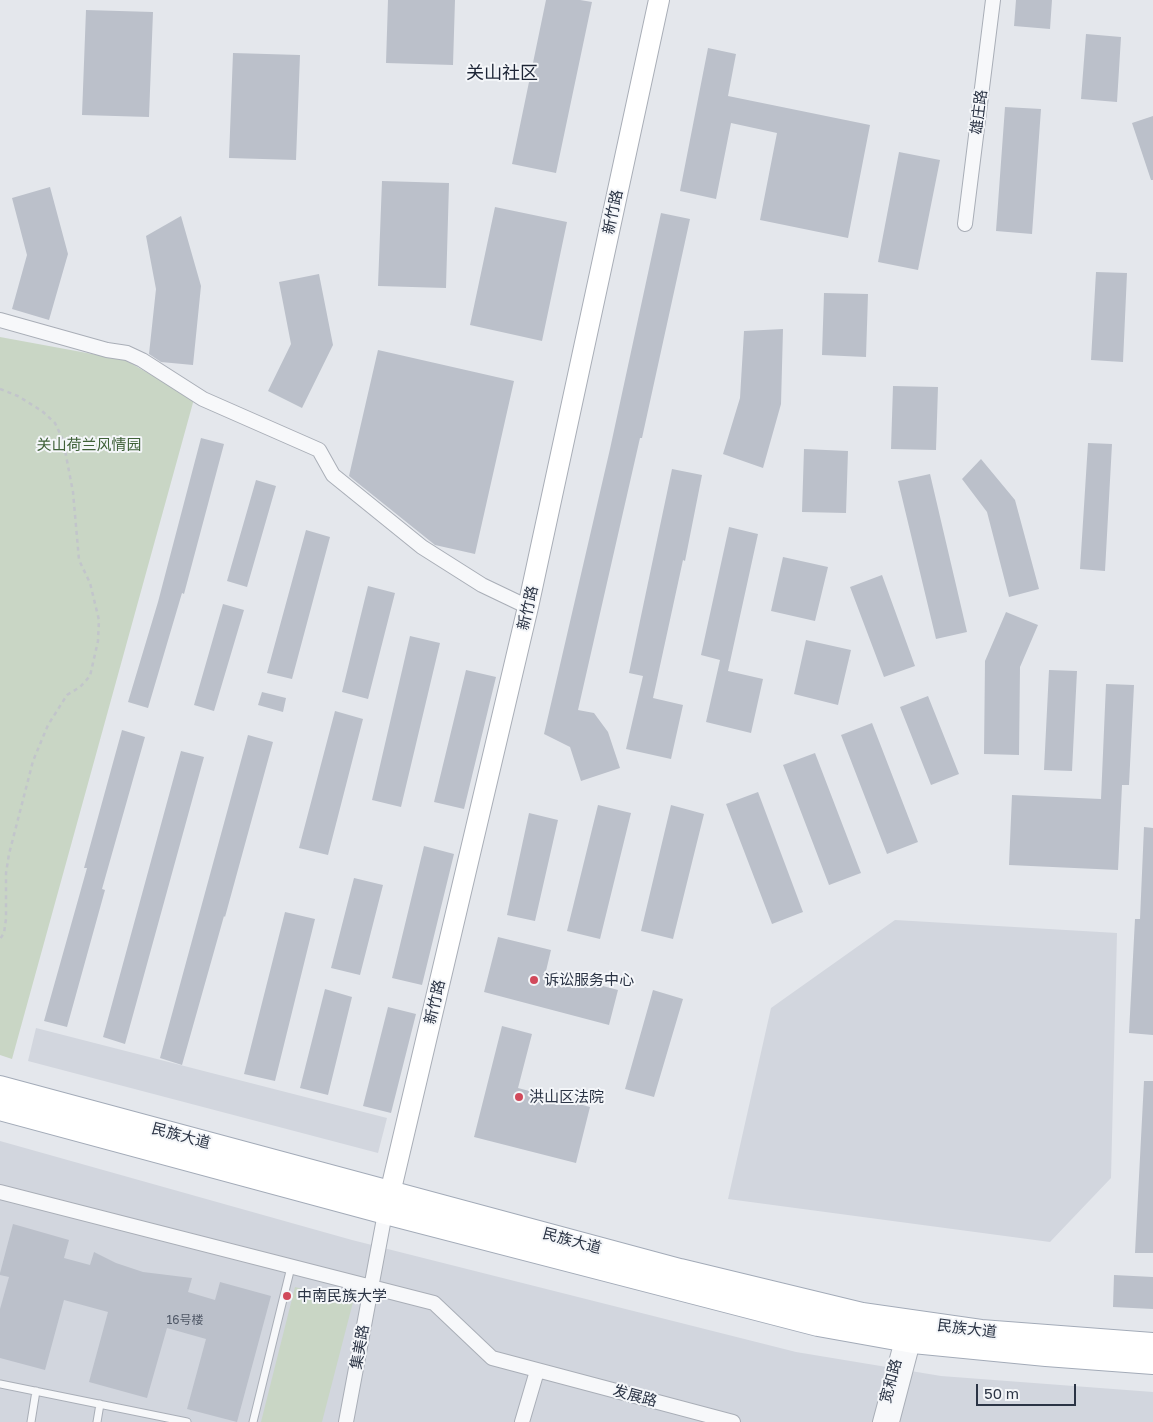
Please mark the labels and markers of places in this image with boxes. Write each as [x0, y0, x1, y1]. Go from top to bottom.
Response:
place label: 诉讼服务中心 [544, 971, 634, 989]
marker: 诉讼服务中心 [528, 974, 540, 986]
place label: 洪山区法院 [529, 1088, 604, 1106]
marker: 洪山区法院 [513, 1091, 525, 1103]
place label: 中南民族大学 [297, 1287, 387, 1305]
marker: 中南民族大学 [281, 1290, 293, 1302]

